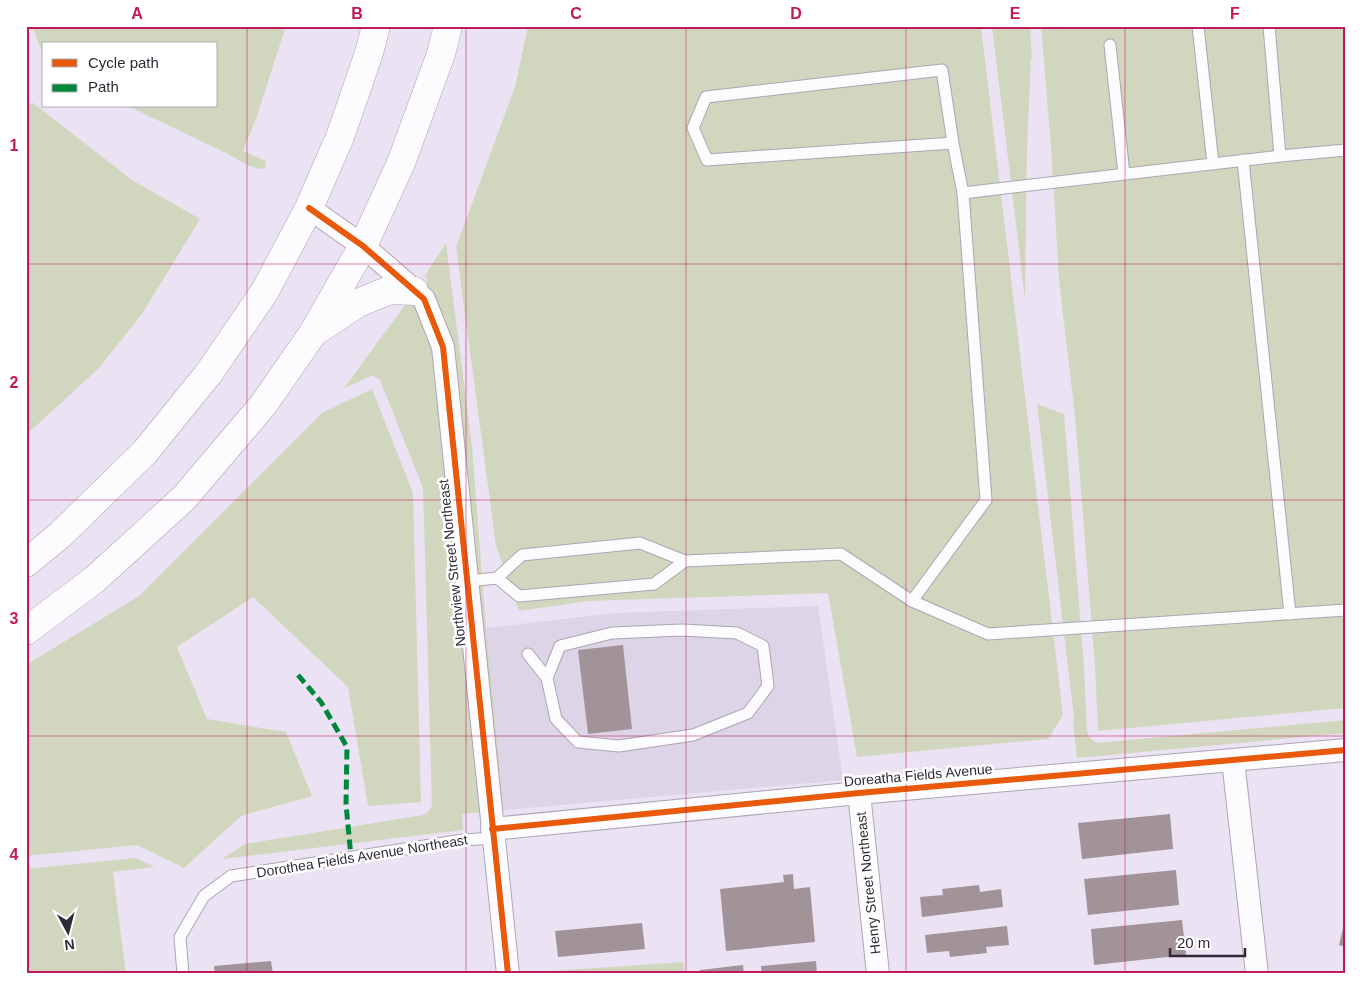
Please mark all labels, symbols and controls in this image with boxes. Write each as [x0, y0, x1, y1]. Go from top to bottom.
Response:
text: A [131, 5, 143, 22]
text: B [351, 5, 363, 22]
text: C [570, 5, 582, 22]
text: D [790, 5, 802, 22]
text: E [1010, 5, 1021, 22]
text: F [1230, 5, 1240, 22]
legend [42, 42, 218, 108]
text: Cycle path [88, 54, 159, 71]
text: Path [88, 78, 119, 95]
text: 1 [10, 137, 19, 154]
text: 2 [10, 374, 19, 391]
street label: Northview Street Northeast [435, 478, 469, 647]
text: 3 [10, 610, 19, 627]
street label: Doreatha Fields Avenue [843, 761, 993, 789]
street label: Henry Street Northeast [853, 811, 883, 955]
street label: Dorothea Fields Avenue Northeast [255, 831, 469, 881]
text: 4 [10, 846, 19, 863]
north arrow [42, 908, 92, 958]
scale bar [1170, 925, 1244, 957]
text: 20 m [1177, 934, 1210, 951]
text: N [64, 936, 76, 953]

